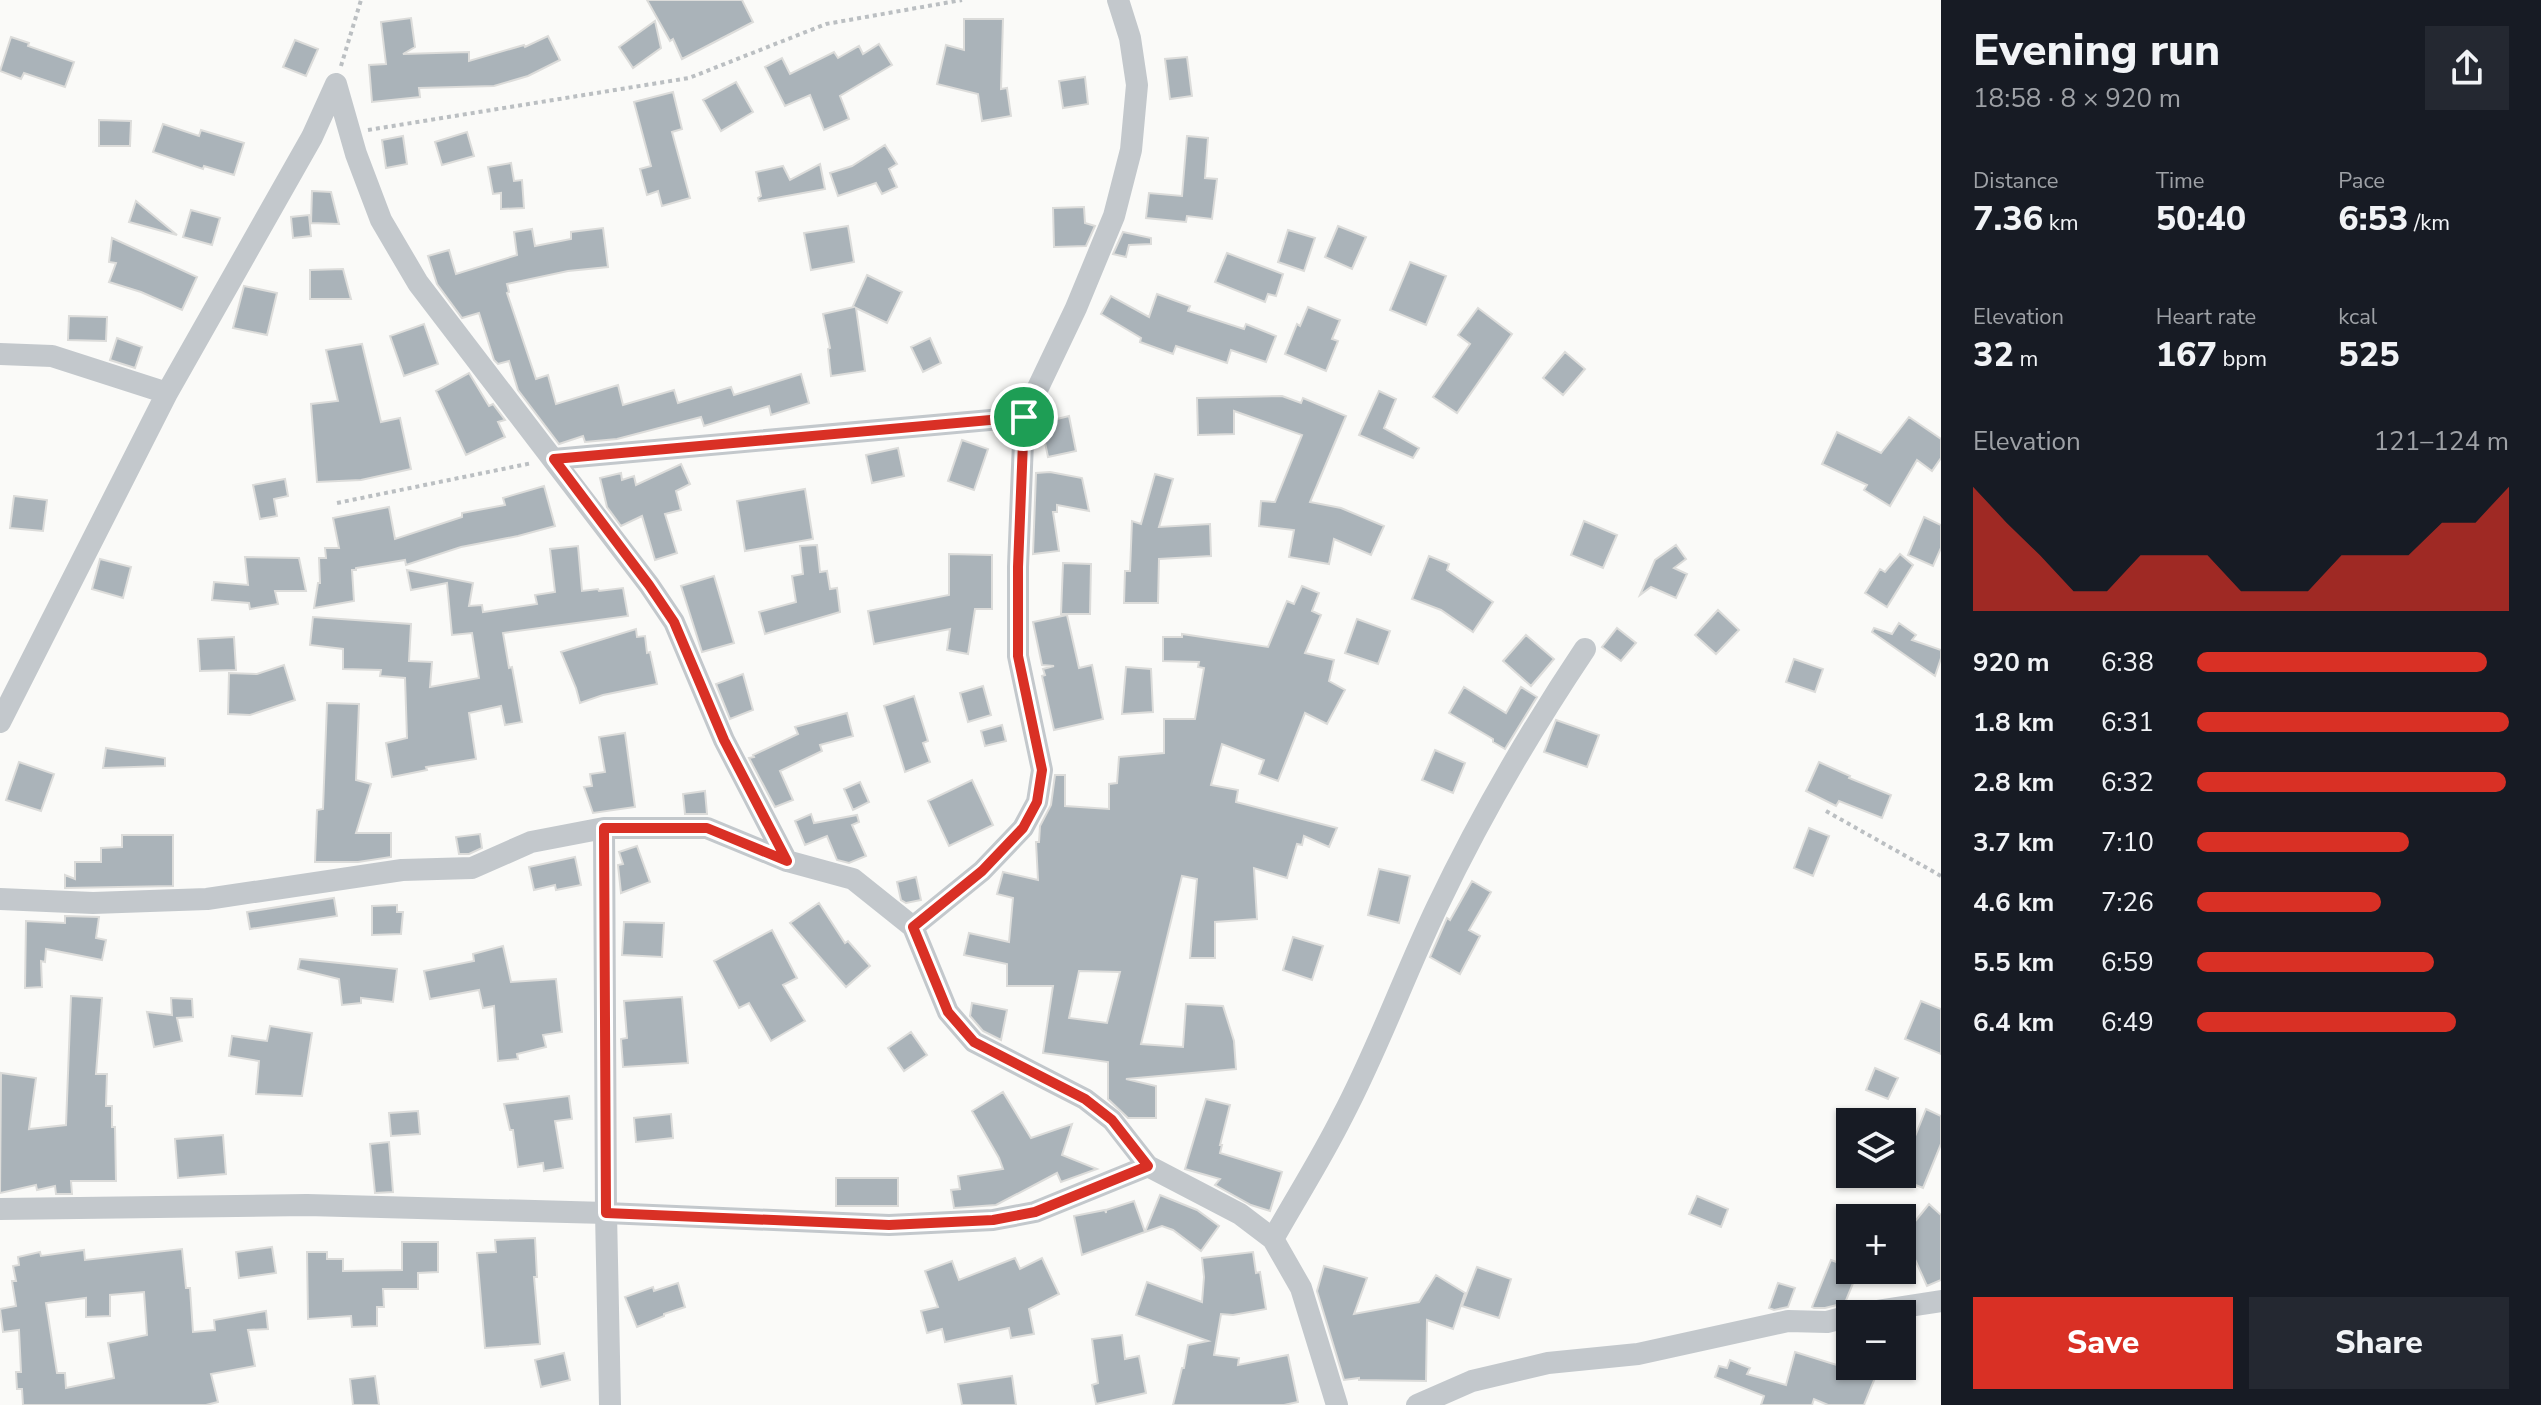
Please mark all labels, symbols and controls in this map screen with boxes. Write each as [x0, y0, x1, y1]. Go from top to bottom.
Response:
text: Evening run [1973, 21, 2220, 81]
button: share [2425, 26, 2509, 110]
text: 18:58 · 8 × 920 m [1973, 81, 2181, 116]
text: Distance [1973, 166, 2058, 196]
text: Time [2156, 166, 2205, 196]
text: Pace [2338, 166, 2385, 196]
text: 7.36 [1973, 196, 2043, 242]
text: 50:40 [2156, 196, 2246, 242]
text: 6:53 [2338, 196, 2408, 242]
text: km [2043, 208, 2079, 238]
text: /km [2408, 208, 2450, 238]
text: Elevation [1973, 302, 2064, 332]
text: Heart rate [2156, 302, 2256, 332]
text: kcal [2338, 302, 2377, 332]
text: 32 [1973, 332, 2014, 378]
text: 167 [2156, 332, 2217, 378]
text: 525 [2338, 332, 2400, 378]
text: m [2014, 344, 2038, 374]
text: bpm [2217, 344, 2267, 374]
pin [990, 383, 1058, 451]
icon: arrive [1002, 395, 1046, 439]
text: Elevation [1973, 424, 2081, 459]
text: 121–124 m [2373, 424, 2509, 459]
text: 920 m [1973, 645, 2050, 680]
text: 6:38 [2101, 645, 2154, 680]
text: 1.8 km [1973, 705, 2054, 740]
text: 6:31 [2101, 705, 2154, 740]
text: 2.8 km [1973, 765, 2054, 800]
text: 6:32 [2101, 765, 2154, 800]
text: 3.7 km [1973, 825, 2054, 860]
text: 7:10 [2101, 825, 2154, 860]
text: 4.6 km [1973, 885, 2054, 920]
text: 7:26 [2101, 885, 2154, 920]
text: 5.5 km [1973, 945, 2054, 980]
text: 6:59 [2101, 945, 2154, 980]
text: 6.4 km [1973, 1005, 2054, 1040]
text: 6:49 [2101, 1005, 2154, 1040]
map controls [1836, 1108, 1916, 1380]
button: layers [1836, 1108, 1916, 1188]
button: + [1836, 1204, 1916, 1284]
button: Save [1973, 1297, 2233, 1389]
button: Share [2249, 1297, 2509, 1389]
button: − [1836, 1300, 1916, 1380]

